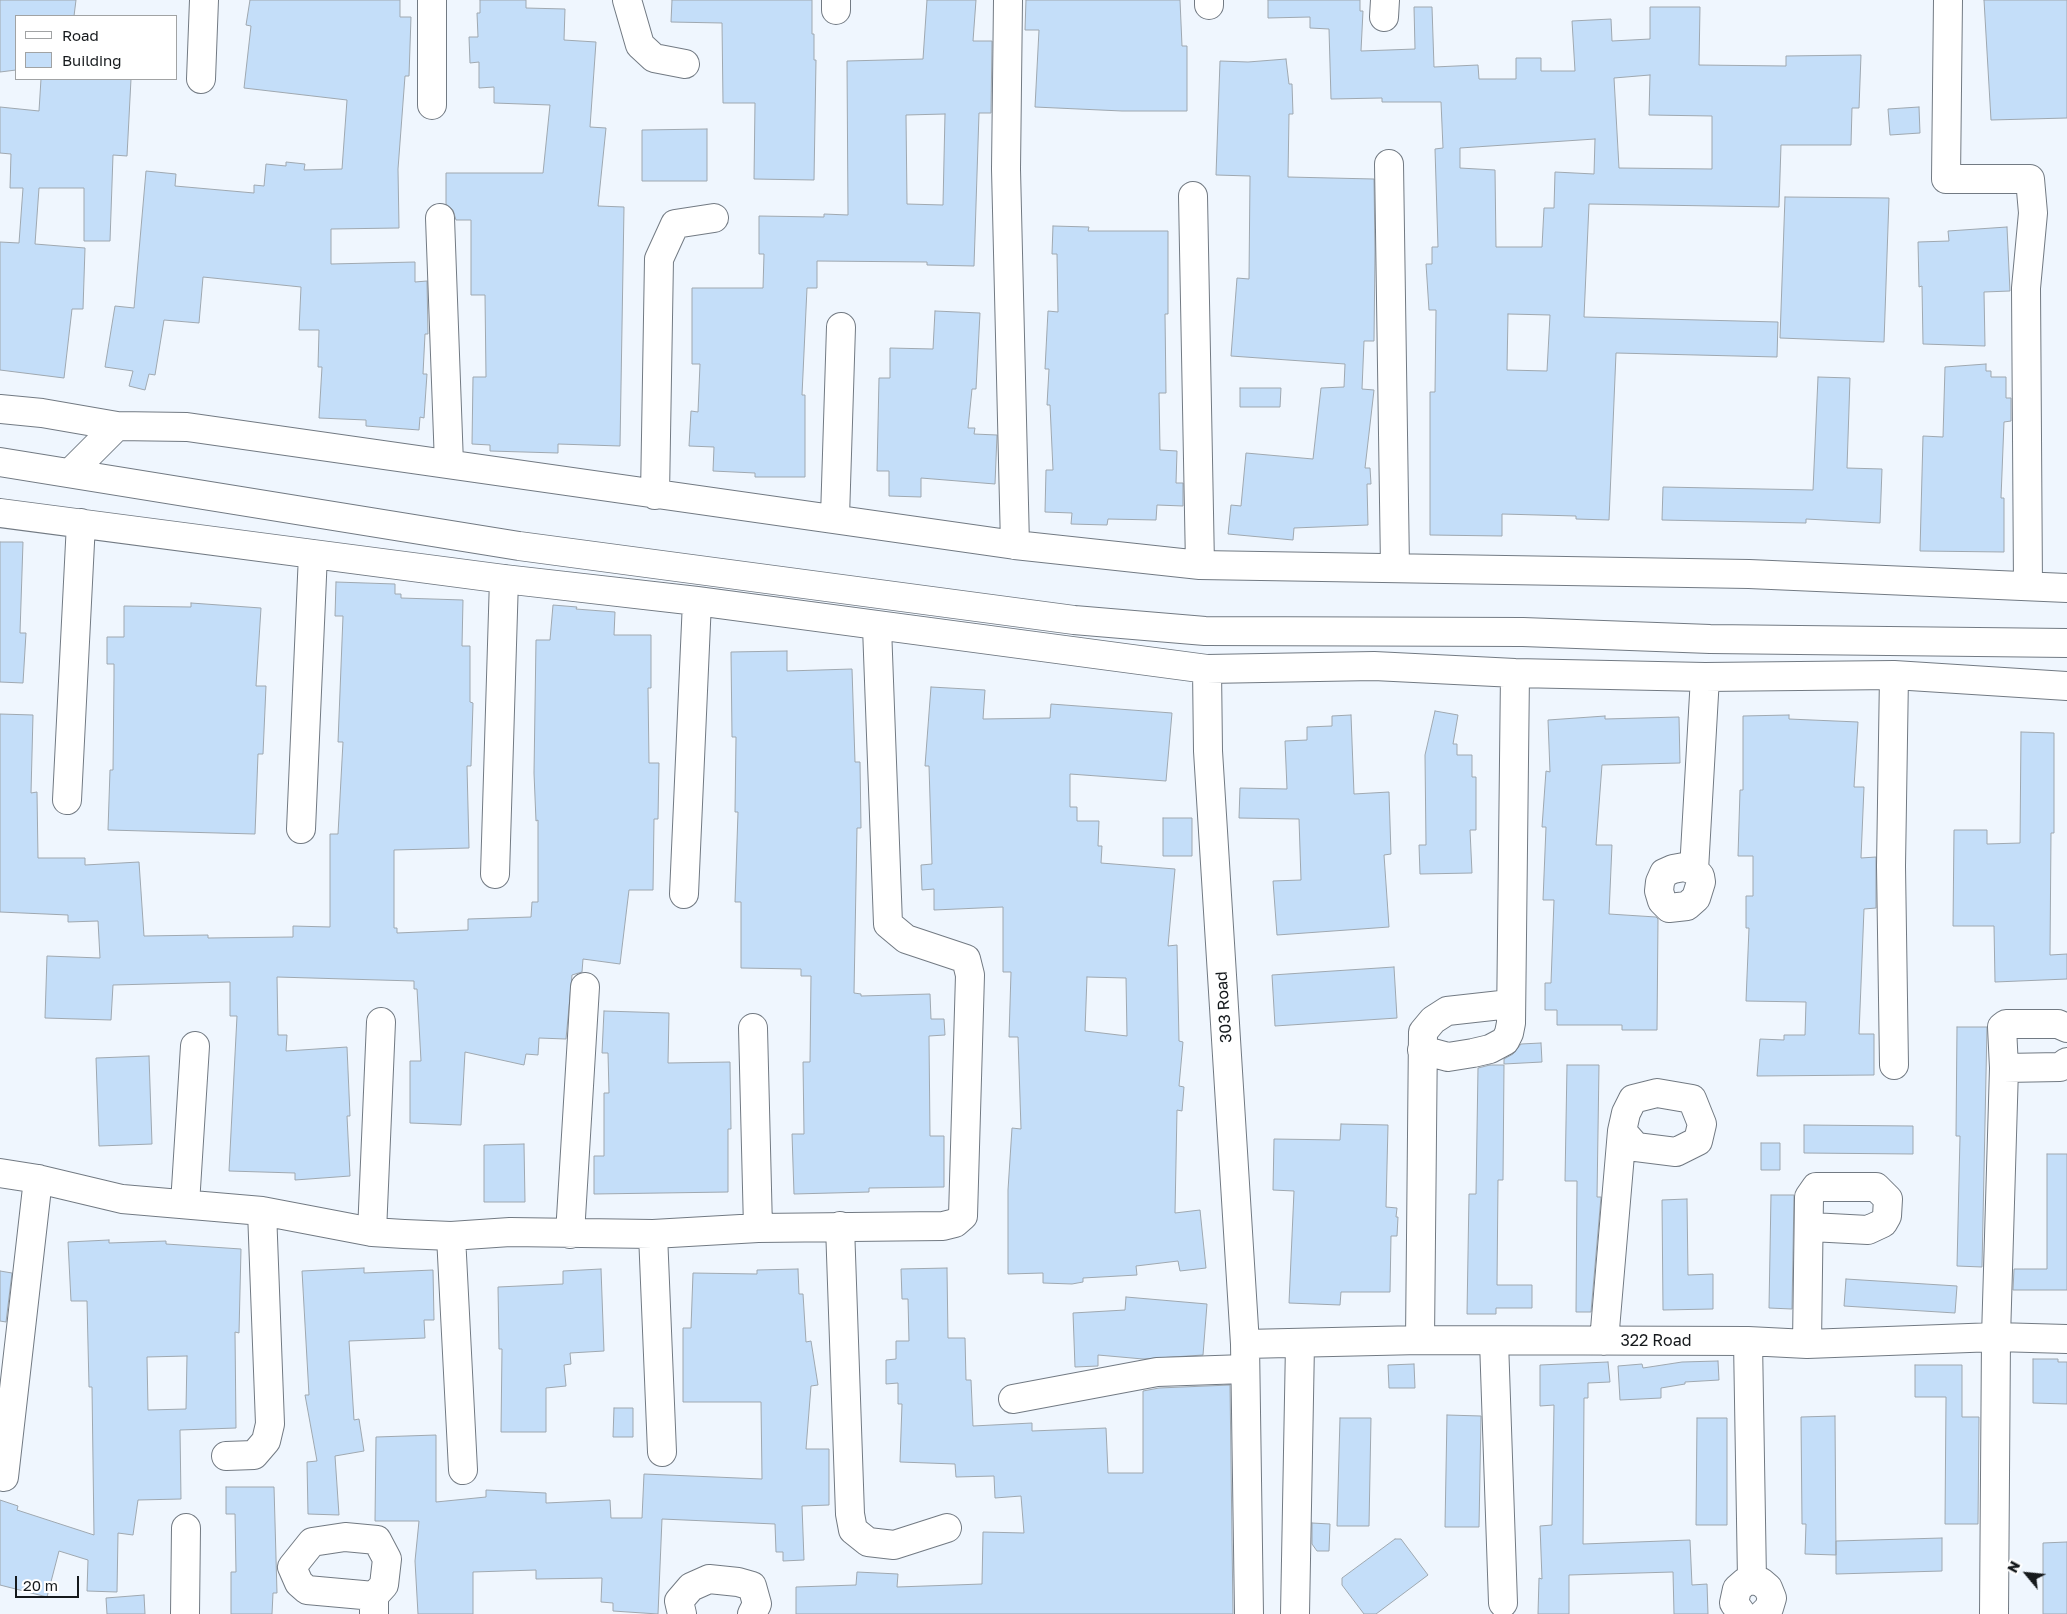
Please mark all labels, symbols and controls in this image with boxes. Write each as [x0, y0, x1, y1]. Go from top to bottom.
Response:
legend [15, 15, 178, 80]
text: Road [62, 26, 99, 44]
text: Building [62, 51, 122, 69]
street label: 303 Road [1212, 970, 1236, 1044]
street label: 322 Road [1620, 1331, 1692, 1351]
north arrow [2002, 1549, 2052, 1599]
text: N [2003, 1558, 2023, 1575]
scale bar [18, 1566, 81, 1598]
text: 20 m [23, 1576, 58, 1594]

